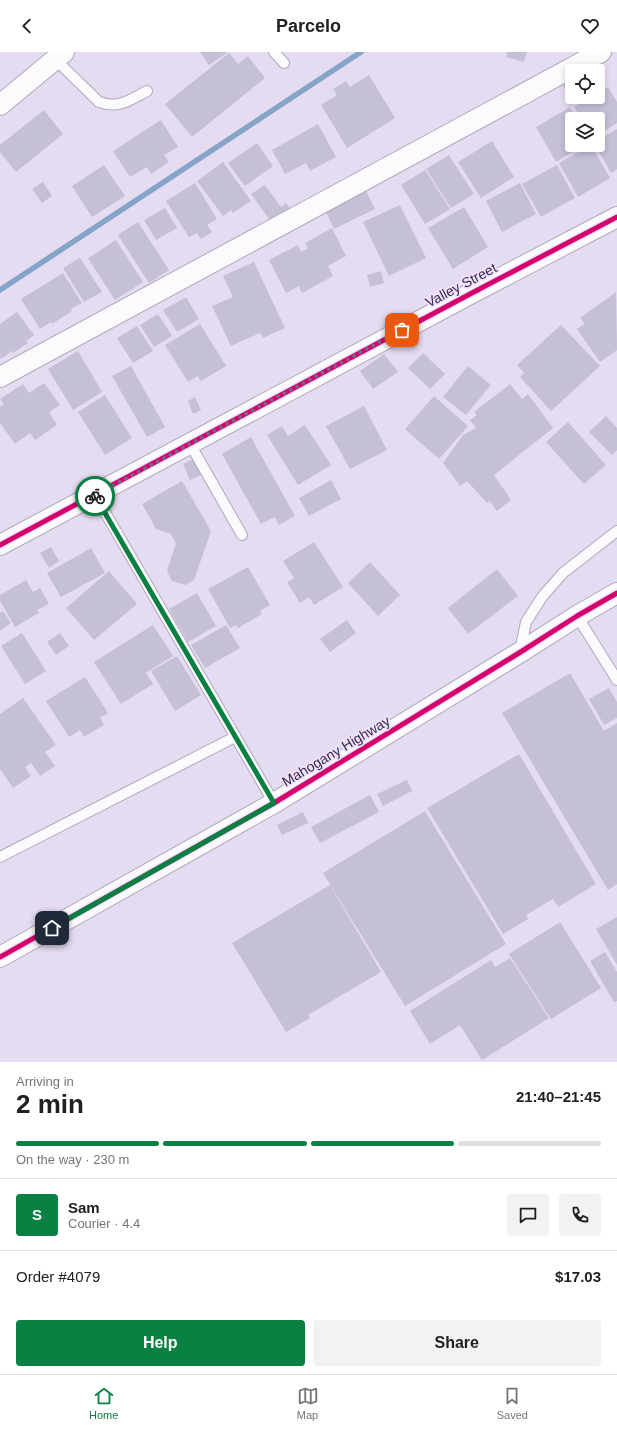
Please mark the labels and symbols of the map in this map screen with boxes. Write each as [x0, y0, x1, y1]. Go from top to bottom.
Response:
street label: Valley Street [423, 259, 499, 310]
pin [385, 313, 419, 347]
courier [75, 476, 115, 516]
street label: Mahogany Highway [279, 712, 393, 790]
pin [35, 911, 69, 945]

